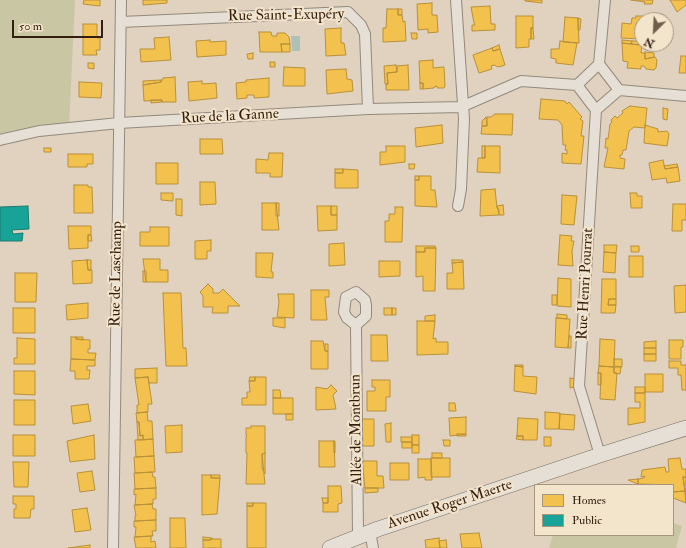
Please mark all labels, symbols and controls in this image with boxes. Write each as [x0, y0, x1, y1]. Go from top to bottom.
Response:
street label: Rue Saint-Exupéry [228, 6, 344, 26]
scale bar [14, 12, 105, 38]
north arrow [634, 12, 674, 52]
text: 50 m [19, 19, 42, 34]
text: N [642, 35, 656, 50]
street label: Rue de la Ganne [180, 105, 280, 129]
street label: Rue de Laschamp [107, 221, 127, 327]
street label: Rue Henri Pourrat [574, 228, 598, 340]
street label: Allée de Montbrun [347, 374, 367, 486]
street label: Avenue Roger Maerte [385, 476, 515, 534]
legend [534, 484, 674, 536]
text: Homes [572, 493, 606, 508]
text: Public [572, 513, 602, 528]

